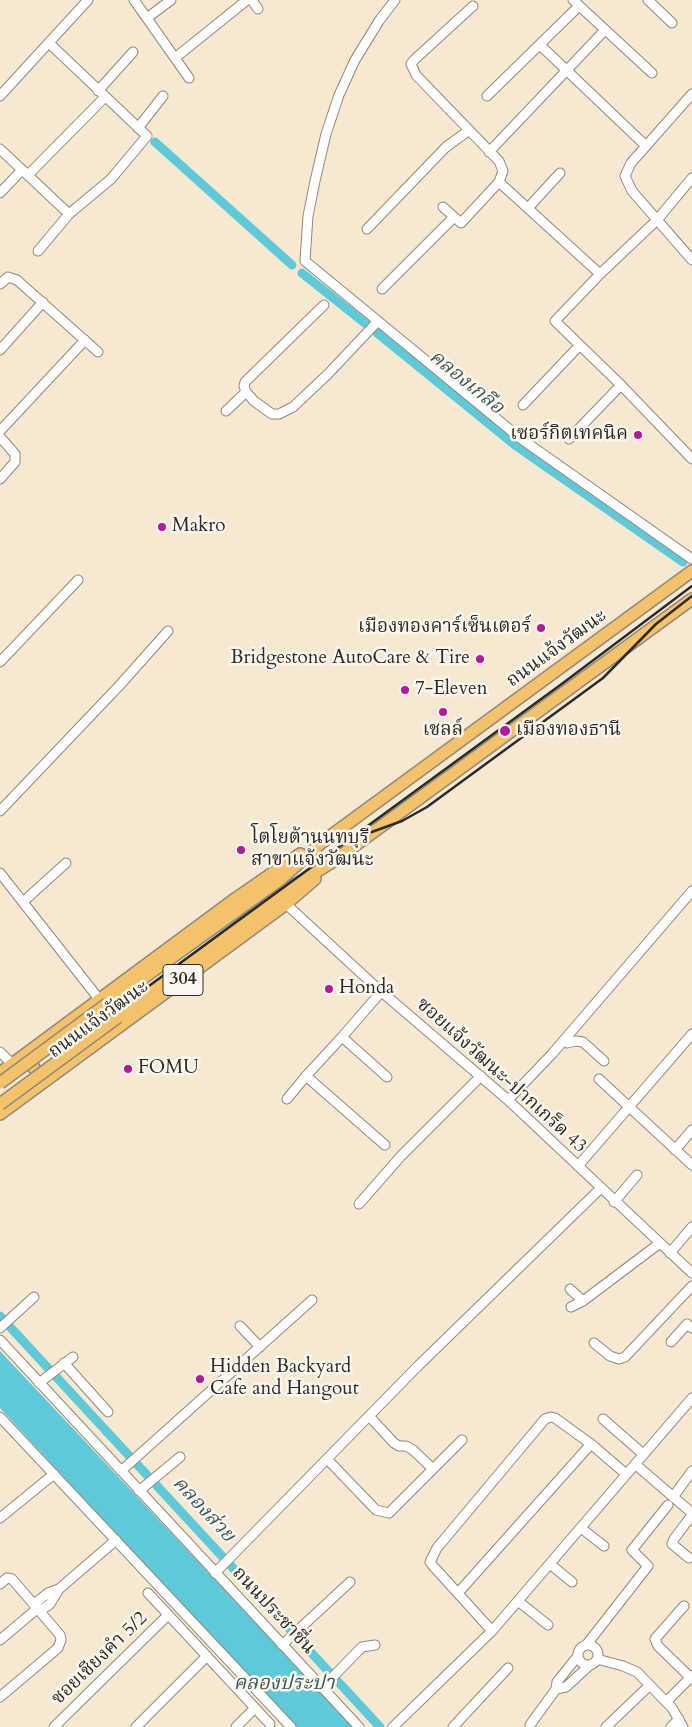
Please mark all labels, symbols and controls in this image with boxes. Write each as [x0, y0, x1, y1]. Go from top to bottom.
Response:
water label: คลองเกลือ [424, 346, 508, 420]
place label: เซอร์กิตเทคนิค [510, 424, 628, 446]
marker: เซอร์กิตเทคนิค [632, 429, 644, 441]
place label: Makro [172, 516, 225, 538]
marker: Makro [156, 521, 168, 533]
street label: ถนนแจ้งวัฒนะ [502, 605, 612, 693]
place label: เมืองทองคาร์เซ็นเตอร์ [358, 617, 531, 639]
marker: เมืองทองคาร์เซ็นเตอร์ [535, 622, 547, 634]
place label: Bridgestone AutoCare & Tire [231, 648, 470, 670]
marker: Bridgestone AutoCare & Tire [474, 653, 486, 665]
place label: 7-Eleven [415, 679, 487, 701]
marker: 7-Eleven [399, 684, 411, 696]
marker: เชลล์ [437, 706, 449, 718]
place label: เชลล์ [423, 720, 463, 742]
place label: เมืองทองธานี [516, 720, 621, 742]
marker: เมืองทองธานี [498, 724, 512, 738]
place label: โตโยต้านนทบุรี สาขาแจ้งวัฒนะ [251, 828, 374, 872]
marker: โตโยต้านนทบุรี สาขาแจ้งวัฒนะ [235, 844, 247, 856]
road number: 304 [163, 964, 203, 996]
street label: ถนนแจ้งวัฒนะ [44, 976, 154, 1064]
place label: Honda [339, 978, 394, 1000]
marker: Honda [323, 983, 335, 995]
street label: ซอยแจ้งวัฒนะ-ปากเกร็ด 43 [411, 994, 591, 1158]
place label: FOMU [138, 1058, 199, 1080]
marker: FOMU [122, 1063, 134, 1075]
place label: Hidden Backyard Cafe and Hangout [210, 1357, 359, 1401]
marker: Hidden Backyard Cafe and Hangout [194, 1373, 206, 1385]
water label: คลองส่วย [167, 1472, 239, 1548]
street label: ถนนประชาชื่น [227, 1563, 319, 1659]
street label: ซอยเชียงคำ 5/2 [47, 1608, 153, 1710]
water label: คลองประปา [233, 1672, 335, 1696]

